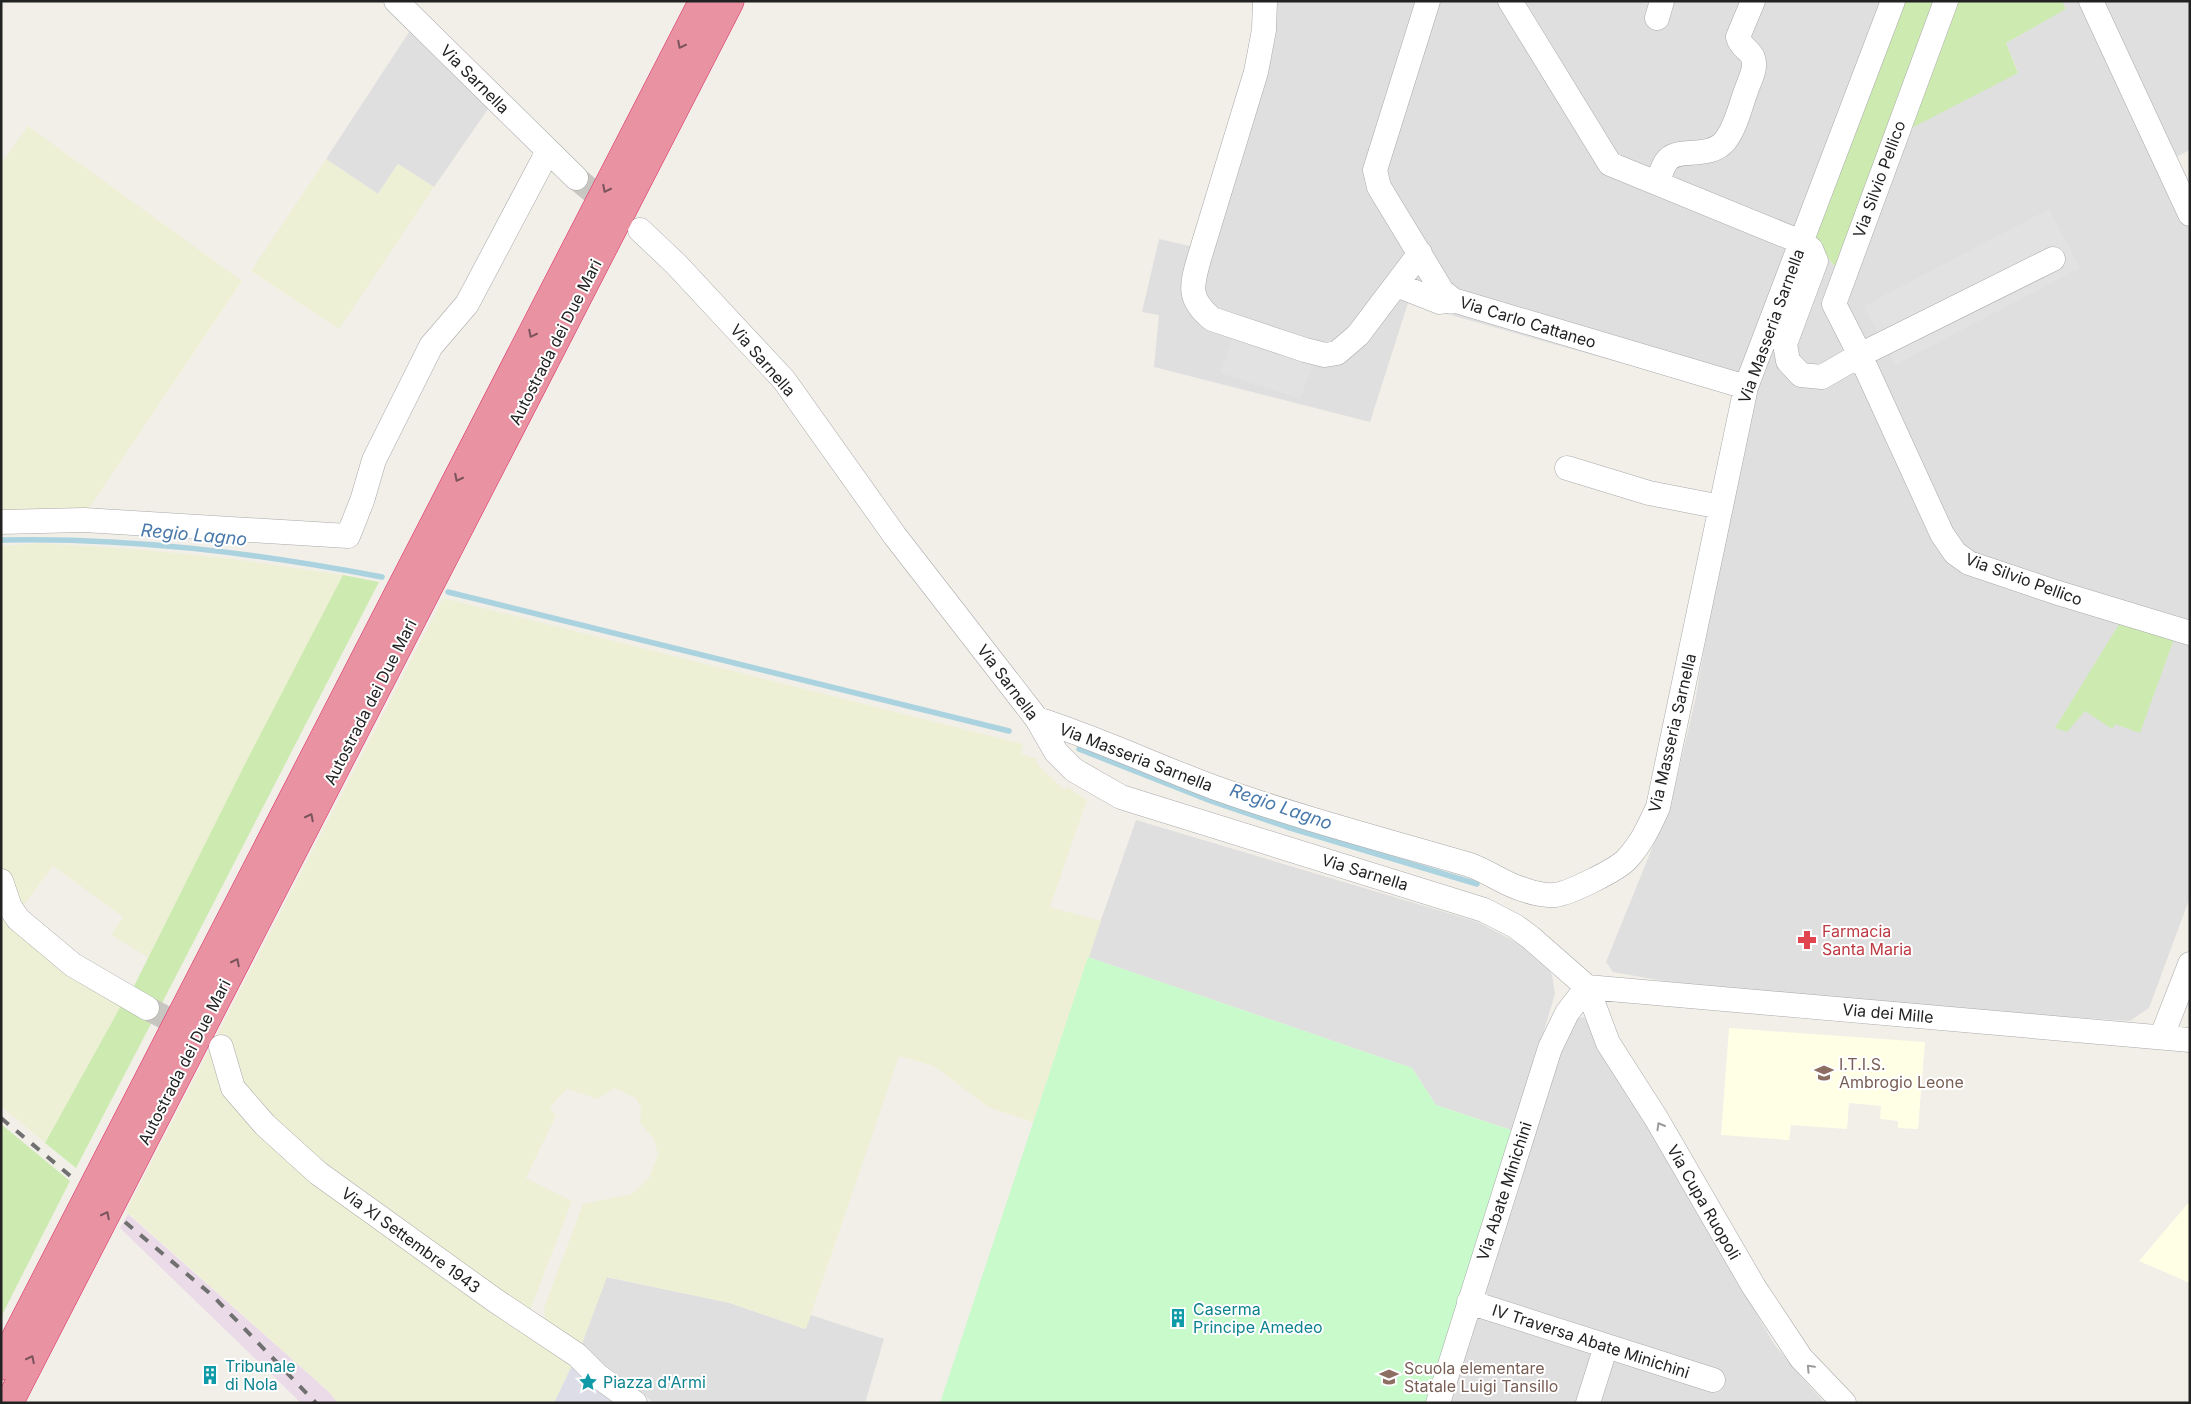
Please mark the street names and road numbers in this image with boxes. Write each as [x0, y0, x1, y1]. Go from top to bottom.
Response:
street label: Via Sarnella [436, 40, 514, 118]
street label: Via Silvio Pellico [1849, 118, 1909, 240]
street label: Via Masseria Sarnella [1734, 246, 1808, 406]
street label: Autostrada dei Due Mari [505, 256, 605, 428]
street label: Via Carlo Cattaneo [1457, 292, 1599, 352]
street label: Via Sarnella [726, 320, 800, 400]
street label: Via Silvio Pellico [1963, 549, 2085, 609]
street label: Autostrada dei Due Mari [320, 616, 420, 788]
street label: Via Sarnella [973, 640, 1043, 724]
street label: Via Masseria Sarnella [1644, 651, 1700, 815]
street label: Via Masseria Sarnella [1056, 719, 1216, 795]
street label: Via Sarnella [1319, 849, 1411, 895]
street label: Autostrada dei Due Mari [134, 976, 234, 1148]
street label: Via dei Mille [1842, 999, 1934, 1027]
street label: Via Abate Minichini [1472, 1119, 1536, 1263]
street label: Via Cupa Ruopoli [1663, 1141, 1745, 1263]
street label: Via XI Settembre 1943 [338, 1183, 484, 1297]
street label: IV Traversa Abate Minichini [1490, 1300, 1692, 1382]

